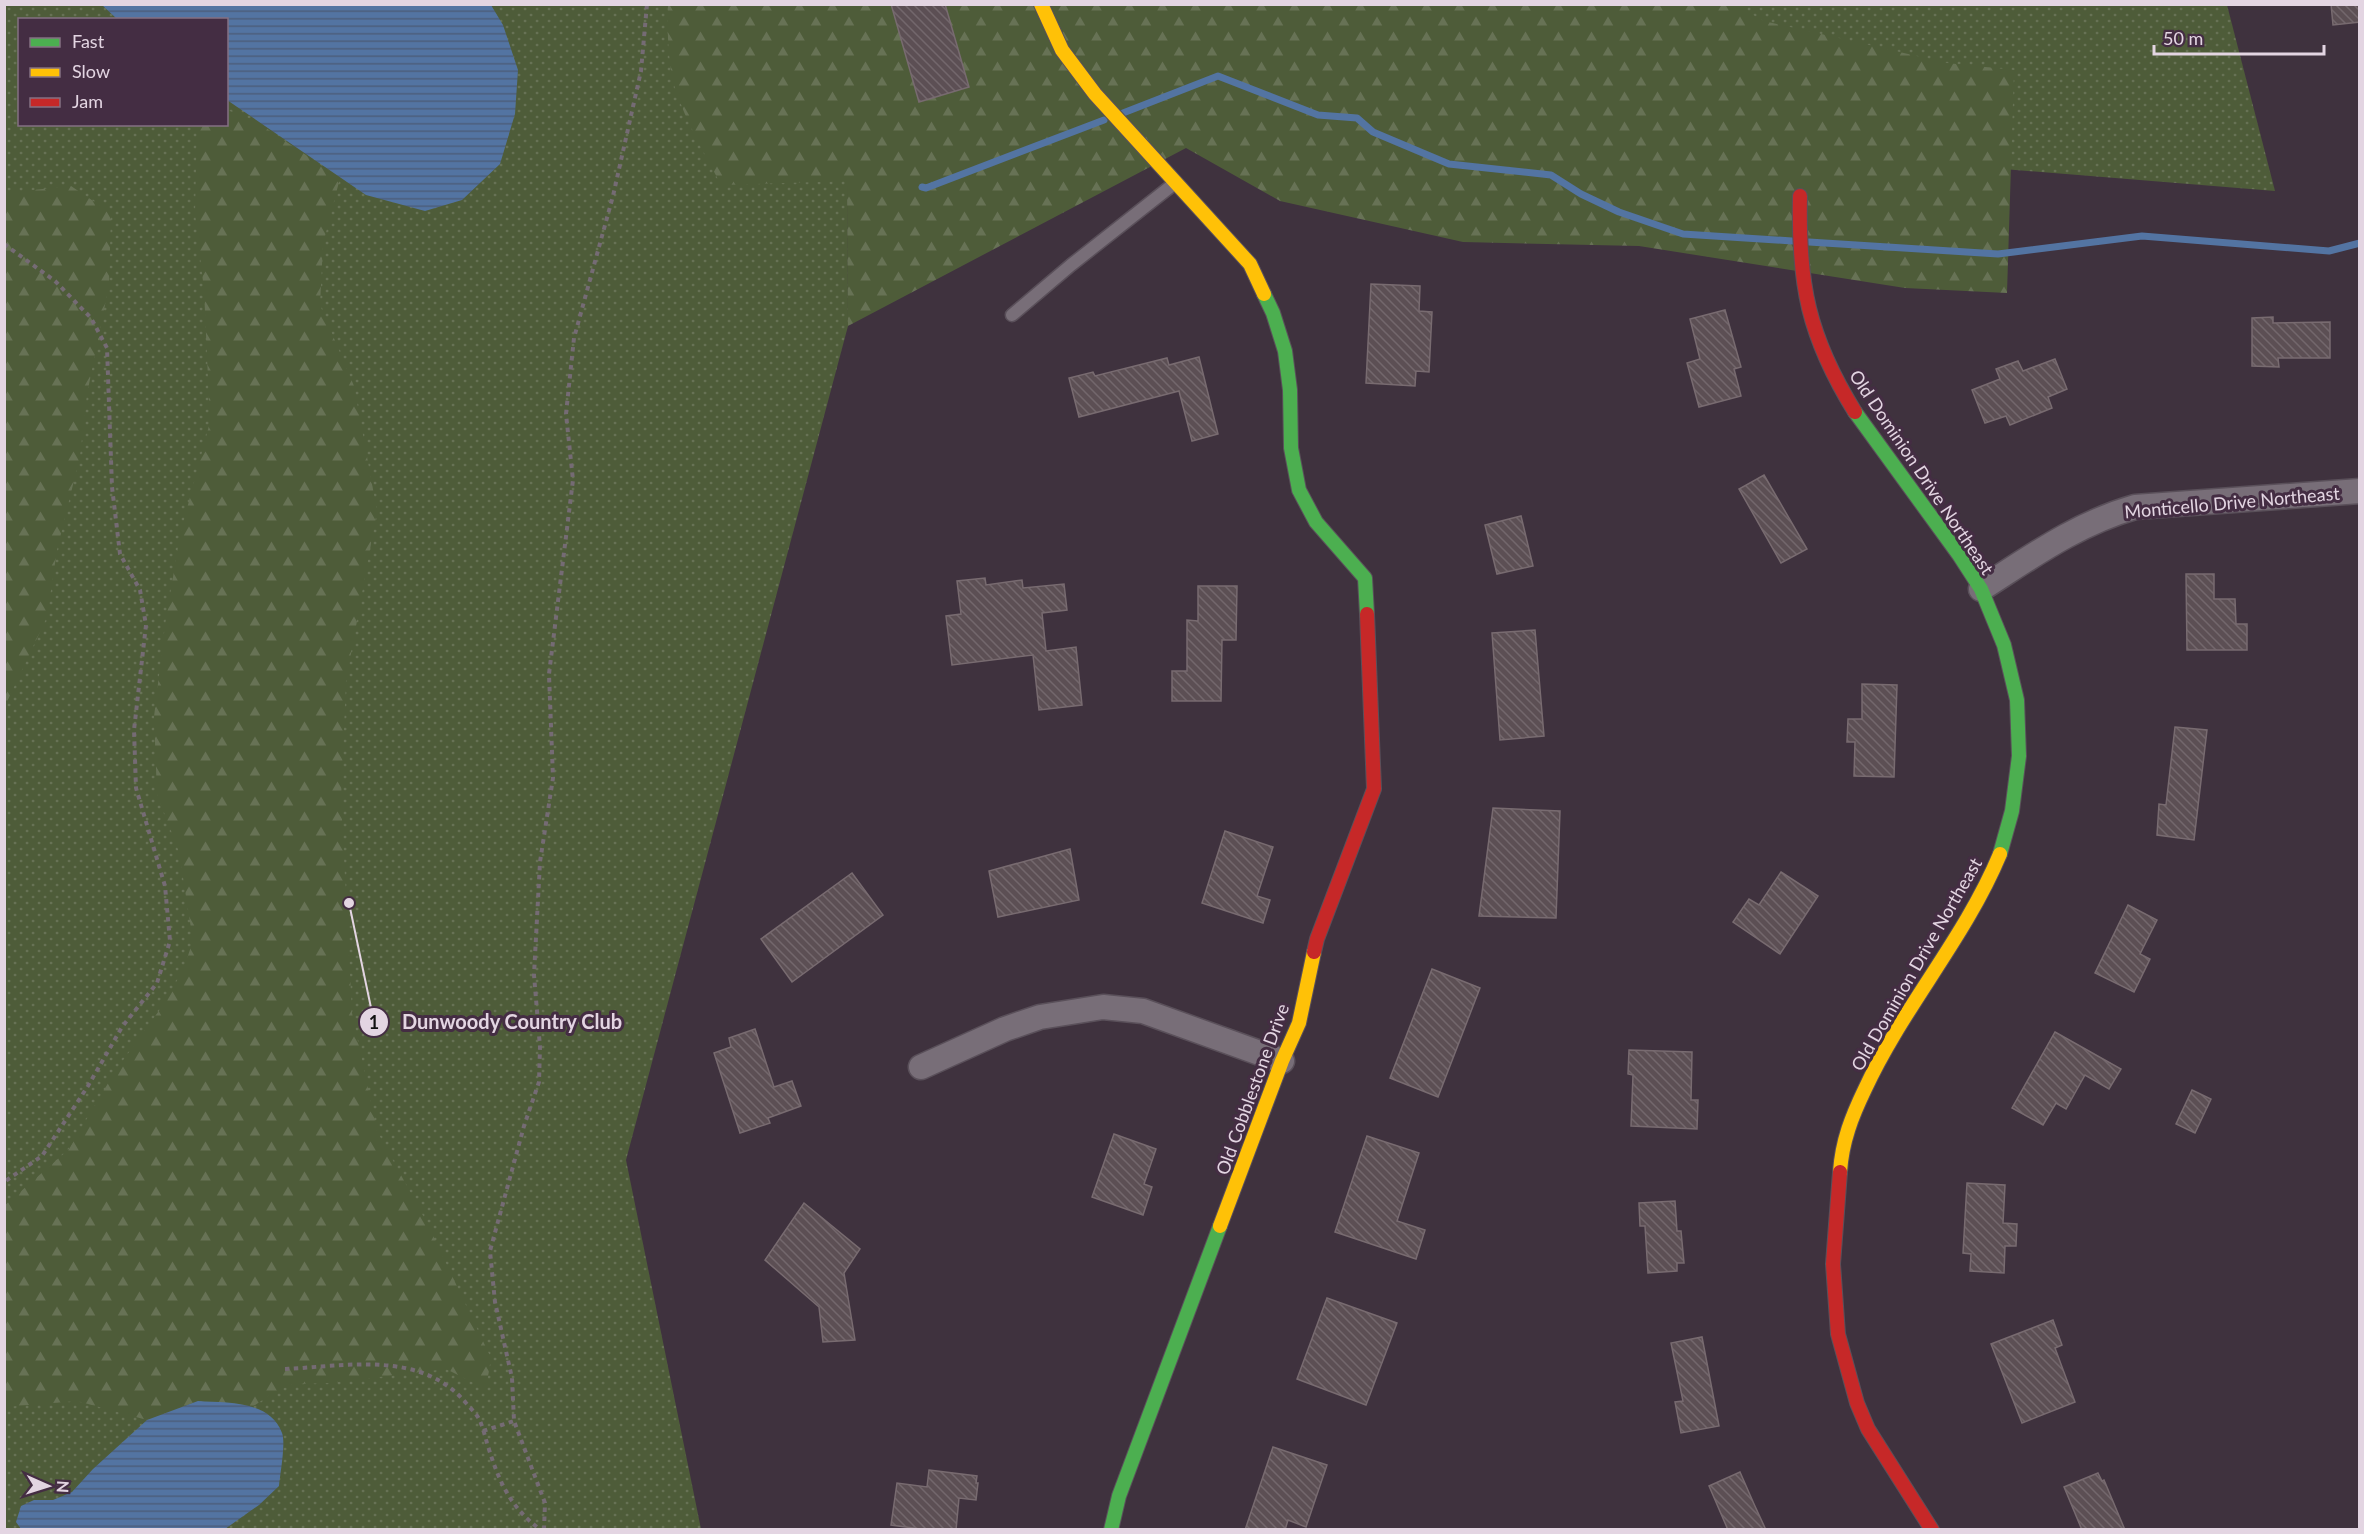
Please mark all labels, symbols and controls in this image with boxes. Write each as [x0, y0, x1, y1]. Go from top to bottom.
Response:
legend [18, 18, 228, 126]
scale bar [2154, 18, 2324, 56]
text: 50 m [2163, 27, 2203, 49]
text: Fast [72, 30, 105, 52]
text: Slow [72, 60, 110, 82]
text: Jam [72, 90, 103, 112]
street label: Old Dominion Drive Northeast [1845, 365, 1999, 579]
street label: Monticello Drive Northeast [2124, 482, 2341, 522]
street label: Old Dominion Drive Northeast [1846, 853, 1986, 1074]
street label: Old Cobblestone Drive [1211, 1000, 1293, 1178]
callout: Dunwoody Country Club [359, 1003, 634, 1041]
text: Dunwoody Country Club [402, 1009, 622, 1033]
text: 1 [369, 1011, 379, 1033]
north arrow [18, 1456, 78, 1516]
text: N [54, 1480, 73, 1493]

